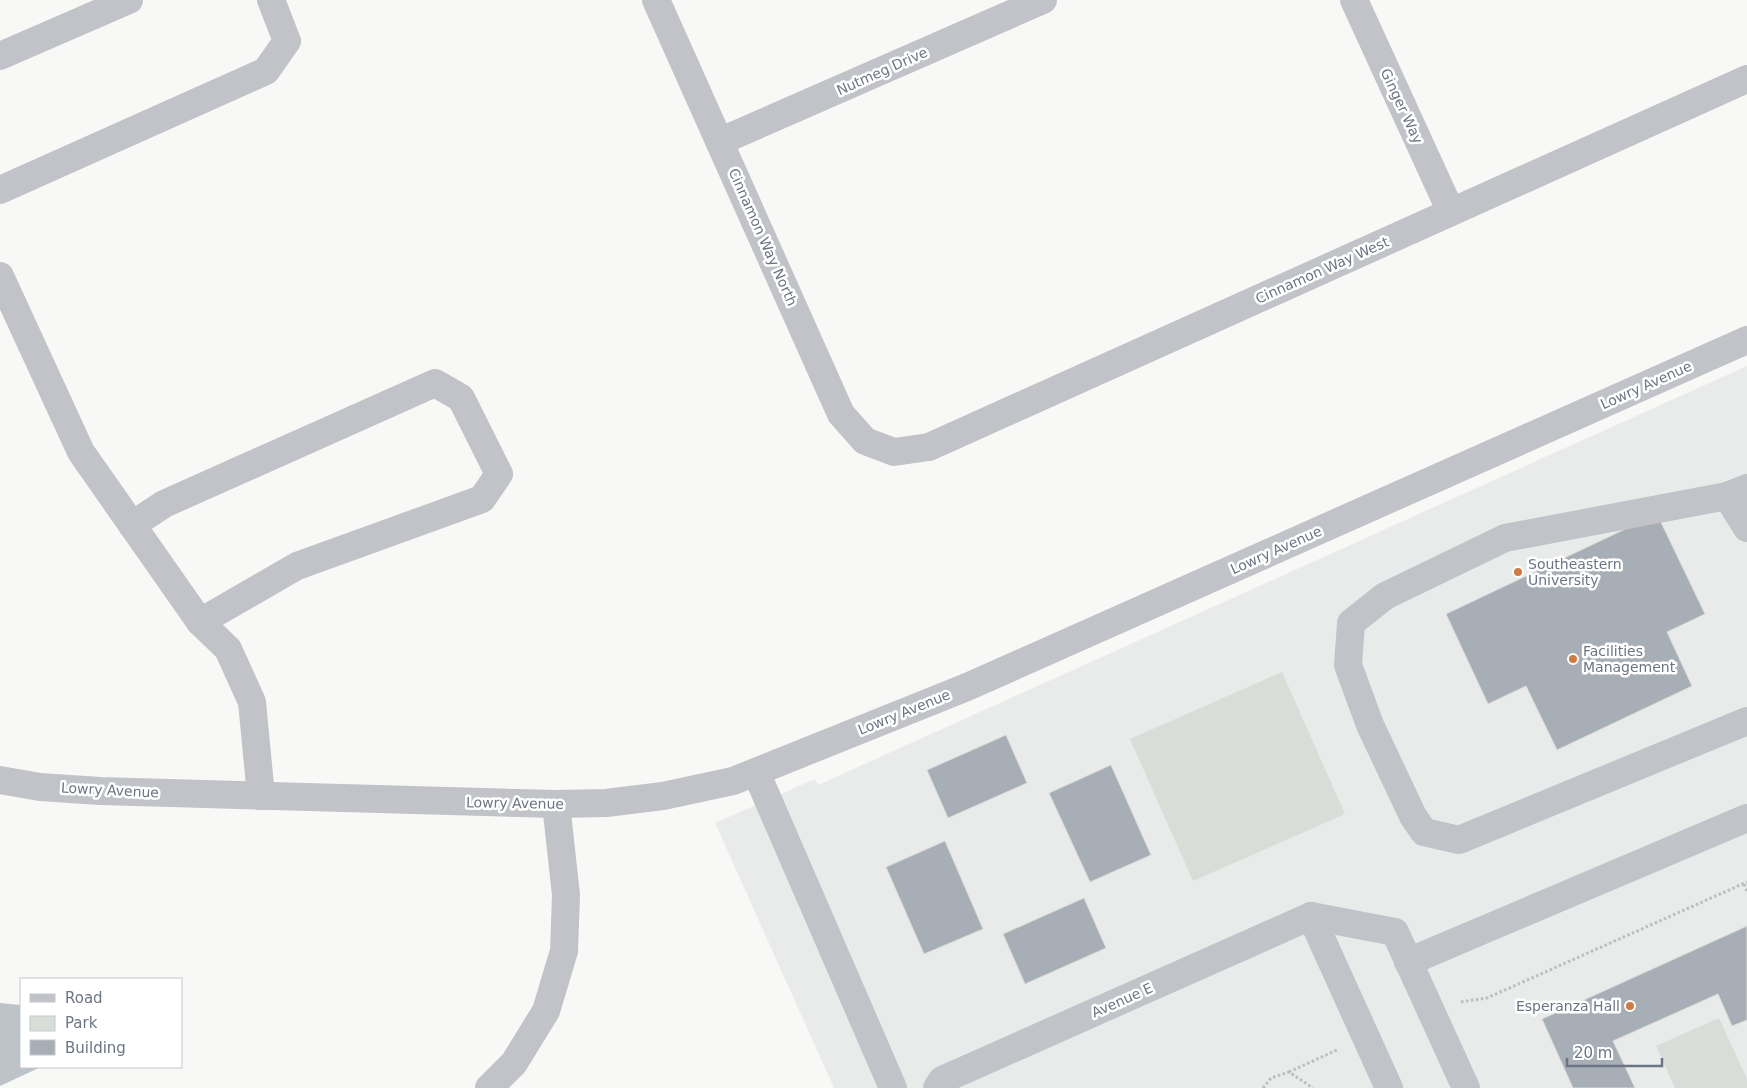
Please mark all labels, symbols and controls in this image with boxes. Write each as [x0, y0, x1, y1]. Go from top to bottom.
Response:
street label: Nutmeg Drive [834, 44, 930, 98]
street label: Ginger Way [1378, 66, 1426, 146]
street label: Cinnamon Way North [725, 166, 801, 308]
street label: Cinnamon Way West [1253, 233, 1392, 307]
street label: Lowry Avenue [1598, 358, 1694, 412]
street label: Lowry Avenue [1228, 523, 1324, 577]
place label: Southeastern University [1528, 556, 1622, 588]
marker: Southeastern University [1512, 566, 1524, 578]
place label: Facilities Management [1583, 643, 1676, 675]
marker: Facilities Management [1567, 653, 1579, 665]
street label: Lowry Avenue [856, 686, 952, 738]
street label: Lowry Avenue [61, 779, 159, 801]
street label: Lowry Avenue [466, 794, 564, 812]
legend [20, 978, 182, 1068]
street label: Avenue E [1089, 979, 1155, 1021]
text: Road [65, 989, 103, 1007]
place label: Esperanza Hall [1516, 998, 1620, 1014]
marker: Esperanza Hall [1624, 1000, 1636, 1012]
text: Park [65, 1014, 98, 1032]
scale bar [1567, 1036, 1662, 1068]
text: Building [65, 1039, 126, 1057]
text: 20 m [1574, 1044, 1612, 1062]

